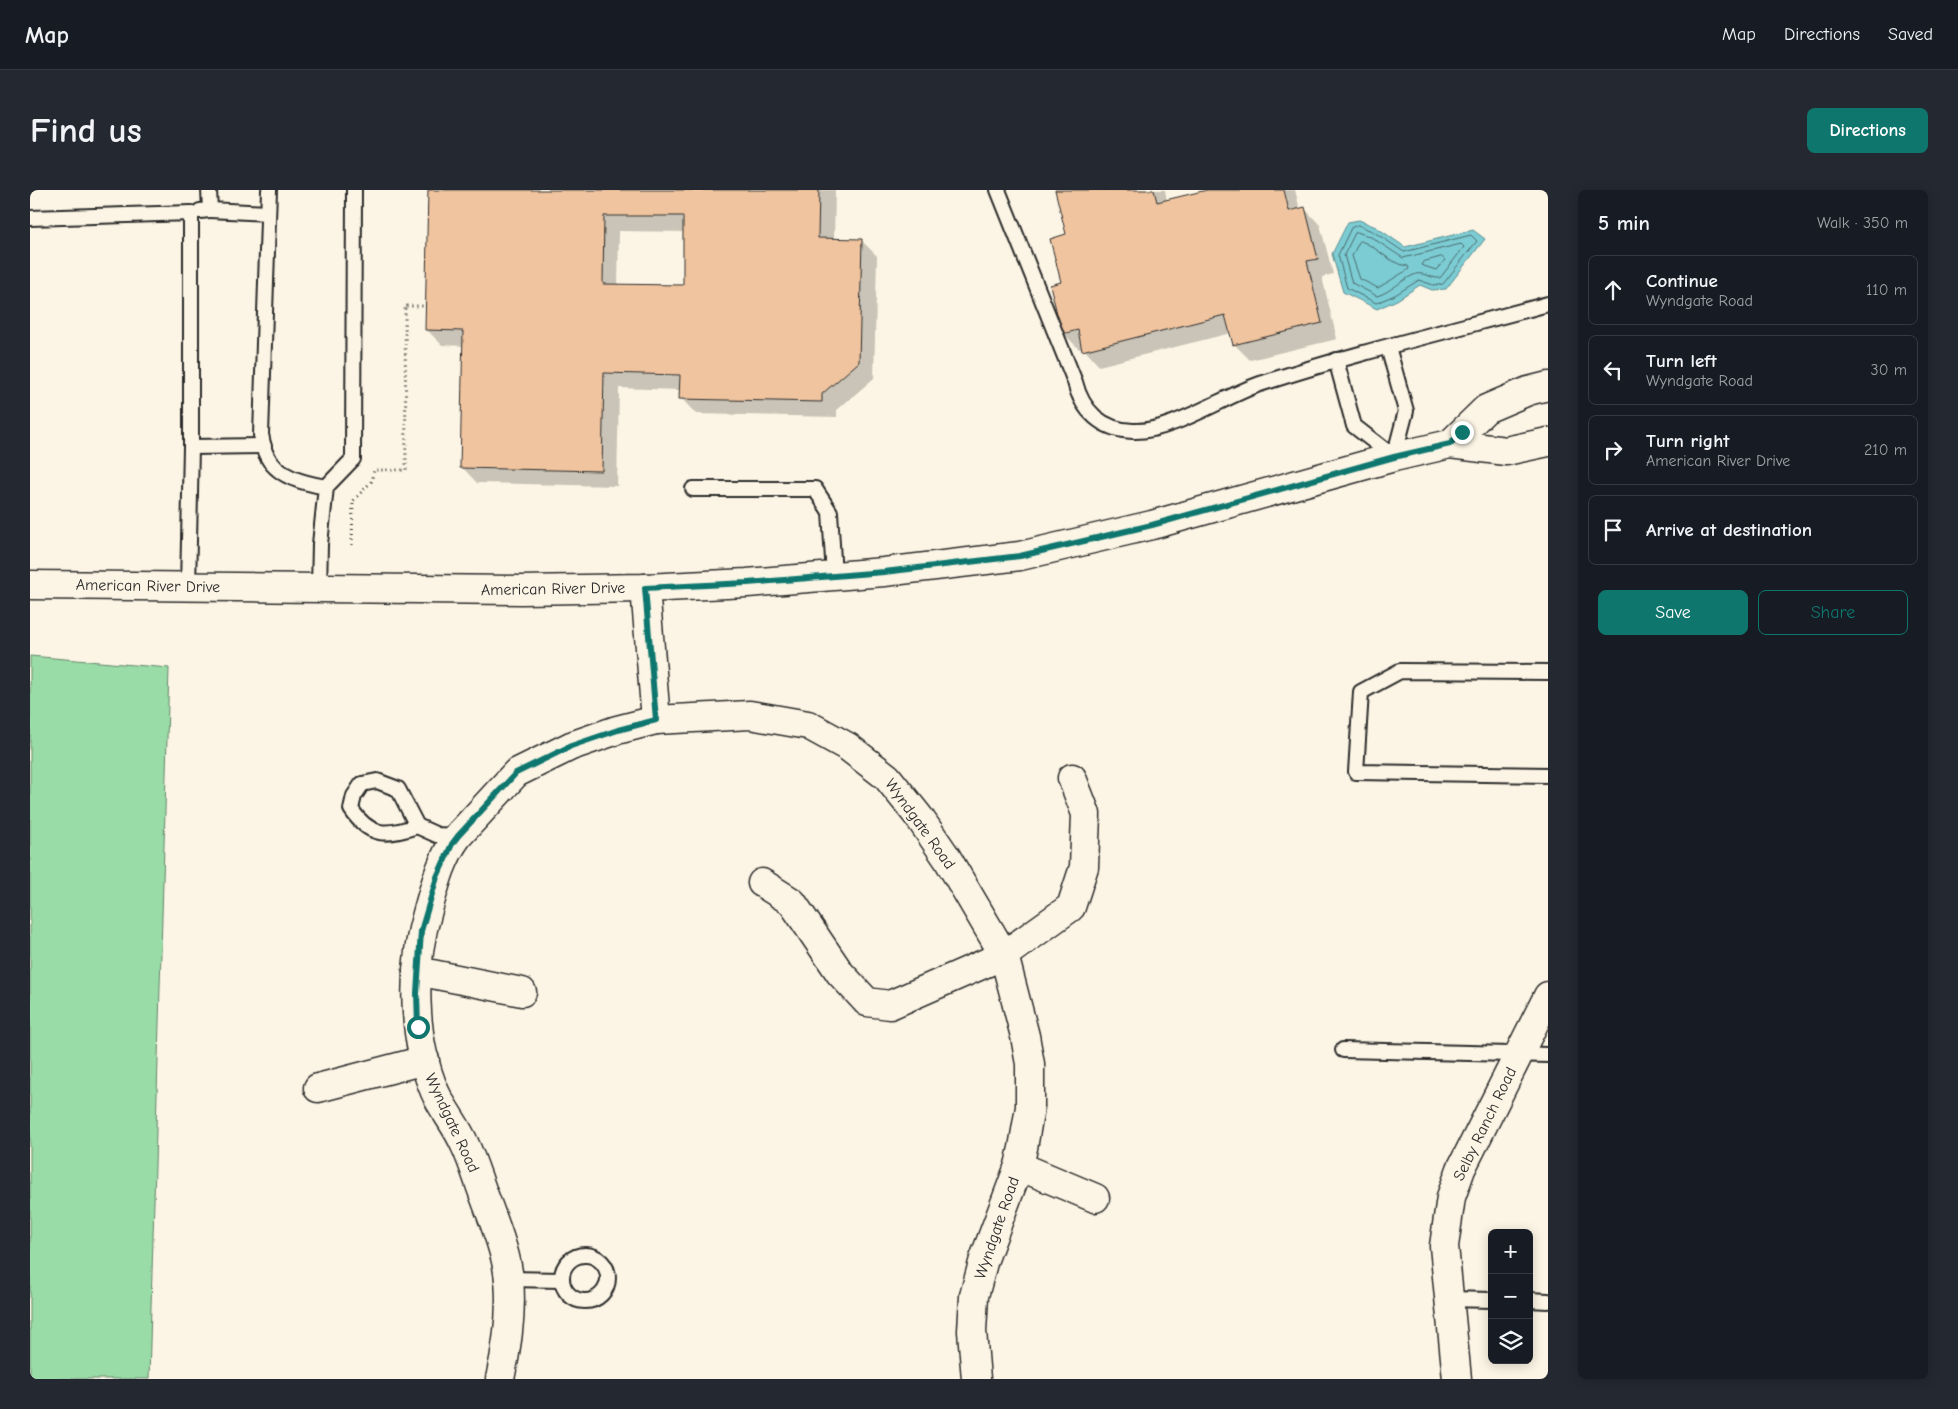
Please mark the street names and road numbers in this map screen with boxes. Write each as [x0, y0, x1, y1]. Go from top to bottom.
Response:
street label: American River Drive [76, 576, 220, 596]
street label: American River Drive [481, 579, 625, 599]
street label: Wyndgate Road [881, 775, 959, 873]
street label: Selby Ranch Road [1450, 1064, 1520, 1184]
street label: Wyndgate Road [421, 1071, 483, 1175]
street label: Wyndgate Road [971, 1174, 1023, 1282]

